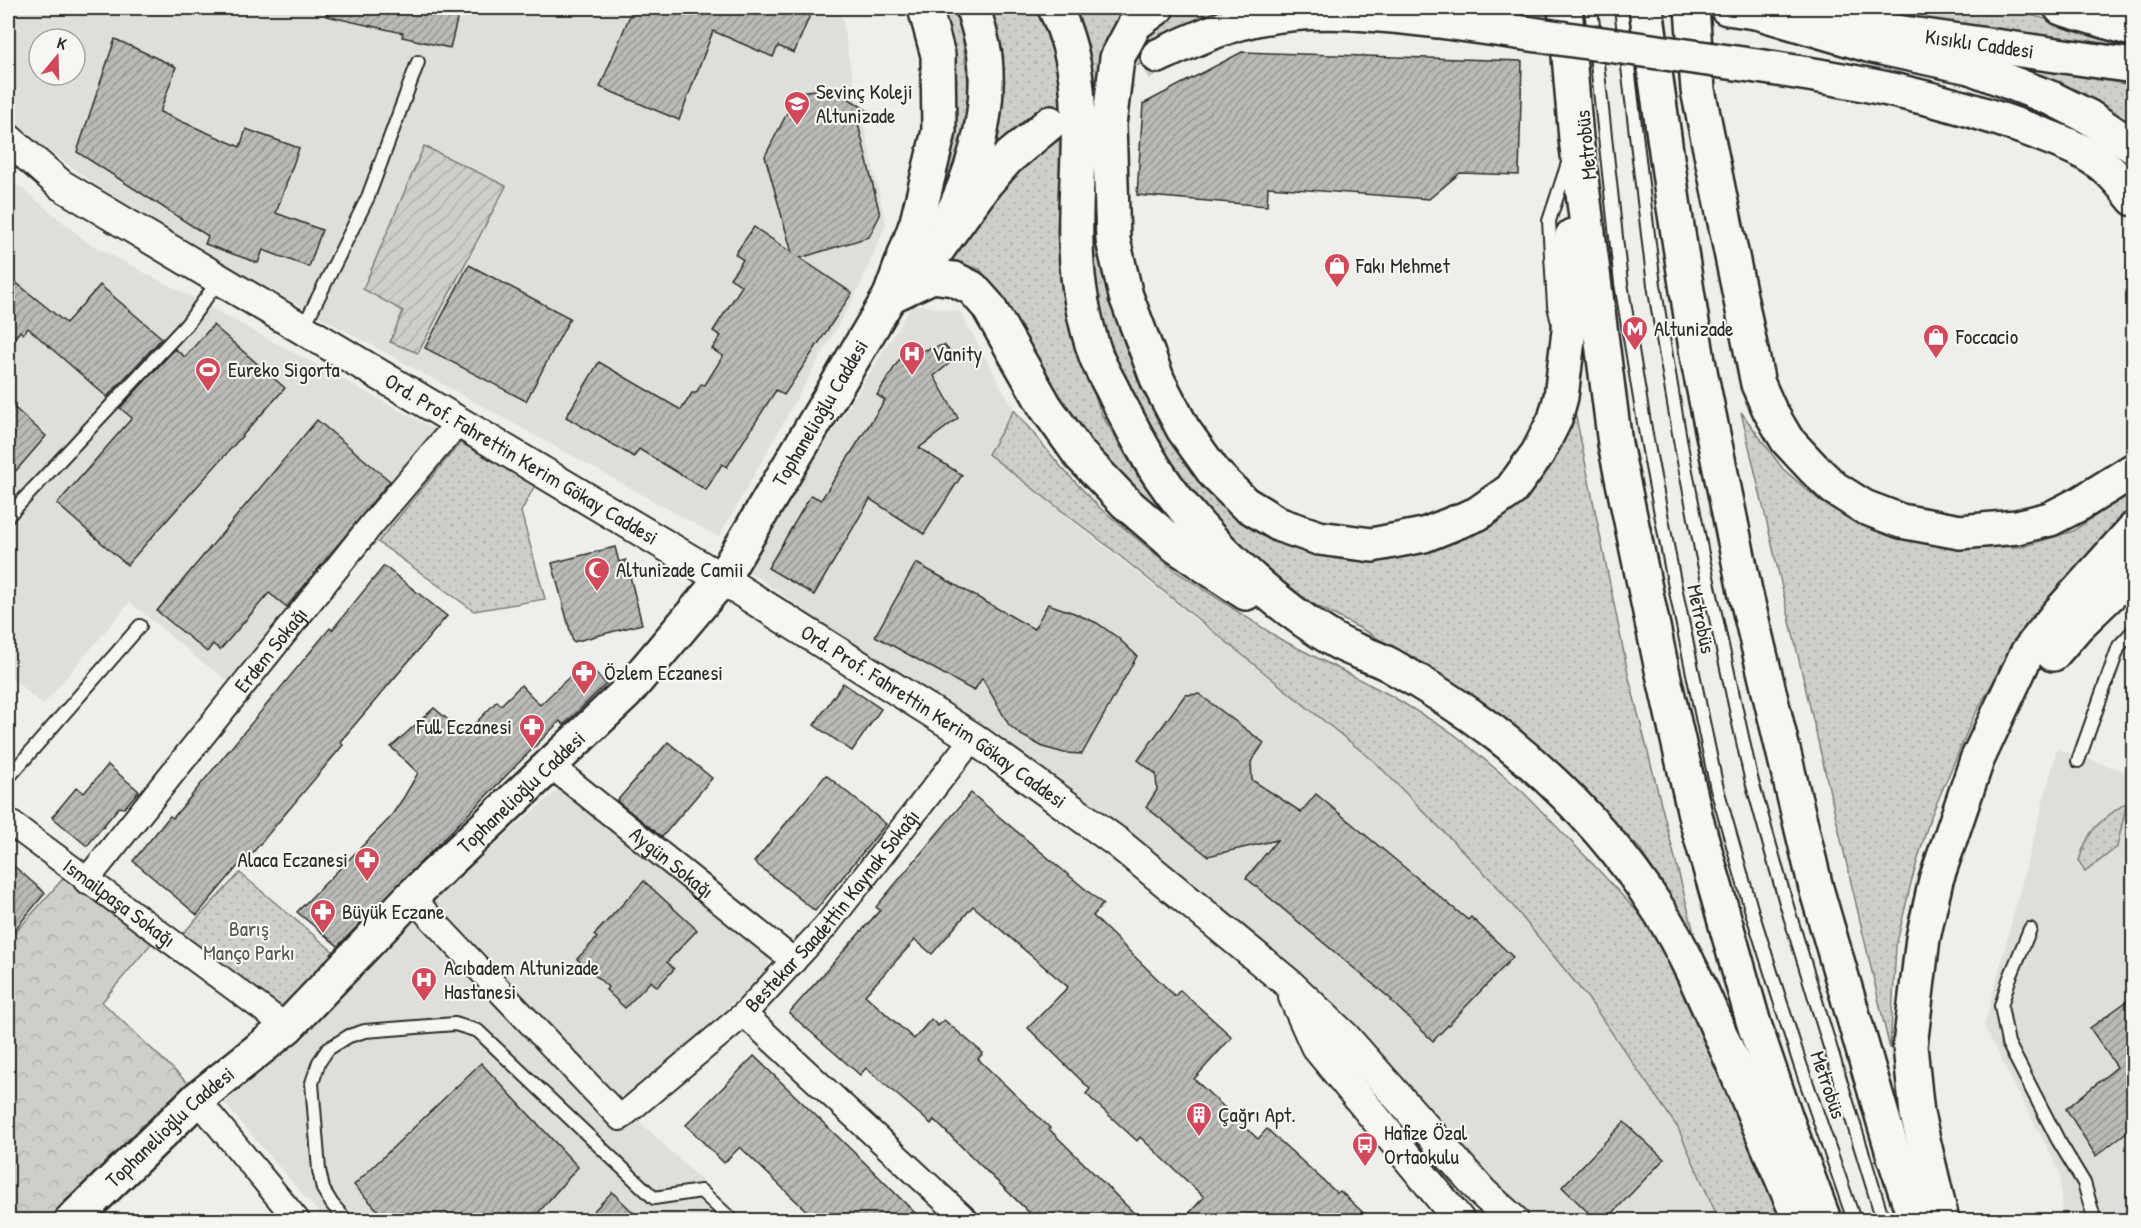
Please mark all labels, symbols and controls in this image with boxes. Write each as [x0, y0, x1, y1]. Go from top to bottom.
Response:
street label: Kısıklı Caddesi [1923, 21, 2036, 66]
north arrow [27, 27, 87, 87]
text: K [54, 31, 70, 55]
place label: Sevinç Koleji Altunizade [816, 77, 913, 130]
school or university icon: Sevinç Koleji Altunizade [782, 89, 812, 127]
street label: Metrobüs [1567, 109, 1604, 181]
shop icon: Fakı Mehmet [1322, 251, 1352, 289]
place label: Fakı Mehmet [1355, 251, 1451, 280]
metro station icon: Altunizade [1620, 314, 1650, 352]
place label: Altunizade [1654, 314, 1733, 343]
shop icon: Foccacio [1921, 322, 1951, 360]
place label: Foccacio [1955, 322, 2018, 351]
street label: Tophanelioğlu Caddesi [765, 334, 875, 492]
hospital icon: Vanity [897, 339, 927, 377]
place label: Vanity [932, 339, 982, 368]
sports icon: Eureko Sigorta [193, 355, 223, 393]
place label: Eureko Sigorta [228, 355, 340, 384]
street label: Ord. Prof. Fahrettin Kerim Gökay Caddesi [379, 366, 664, 552]
mosque icon: Altunizade Camii [582, 555, 612, 593]
place label: Altunizade Camii [616, 555, 744, 584]
street label: Metrobüs [1680, 582, 1723, 656]
street label: Erdem Sokağı [227, 601, 314, 699]
street label: Ord. Prof. Fahrettin Kerim Gökay Caddesi [795, 617, 1073, 815]
pharmacy icon: Özlem Eczanesi [569, 658, 599, 696]
place label: Özlem Eczanesi [604, 658, 723, 687]
place label: Full Eczanesi [416, 712, 512, 741]
pharmacy icon: Full Eczanesi [517, 712, 547, 750]
street label: Tophanelioğlu Caddesi [451, 724, 591, 860]
street label: Bestekar Saadettin Kaynak Sokağı [738, 803, 926, 1018]
street label: Aygün Sokağı [624, 820, 720, 905]
place label: Alaca Eczanesi [237, 845, 348, 874]
pharmacy icon: Alaca Eczanesi [352, 845, 382, 883]
street label: Ismailpaşa Sokağı [57, 851, 182, 954]
pharmacy icon: Büyük Eczane [308, 897, 338, 935]
place label: Büyük Eczane [342, 897, 444, 926]
park label: Barış Manço Parkı [203, 914, 295, 967]
place label: Acıbadem Altunizade Hastanesi [444, 953, 599, 1006]
hospital icon: Acıbadem Altunizade Hastanesi [409, 965, 439, 1003]
street label: Metrobüs [1803, 1047, 1854, 1123]
street label: Tophanelioğlu Caddesi [99, 1060, 240, 1194]
building icon: Çağrı Apt. [1184, 1100, 1214, 1138]
place label: Çağrı Apt. [1218, 1100, 1296, 1129]
place label: Hafize Özal Ortaokulu [1384, 1118, 1468, 1171]
bus stop icon: Hafize Özal Ortaokulu [1350, 1130, 1380, 1168]

